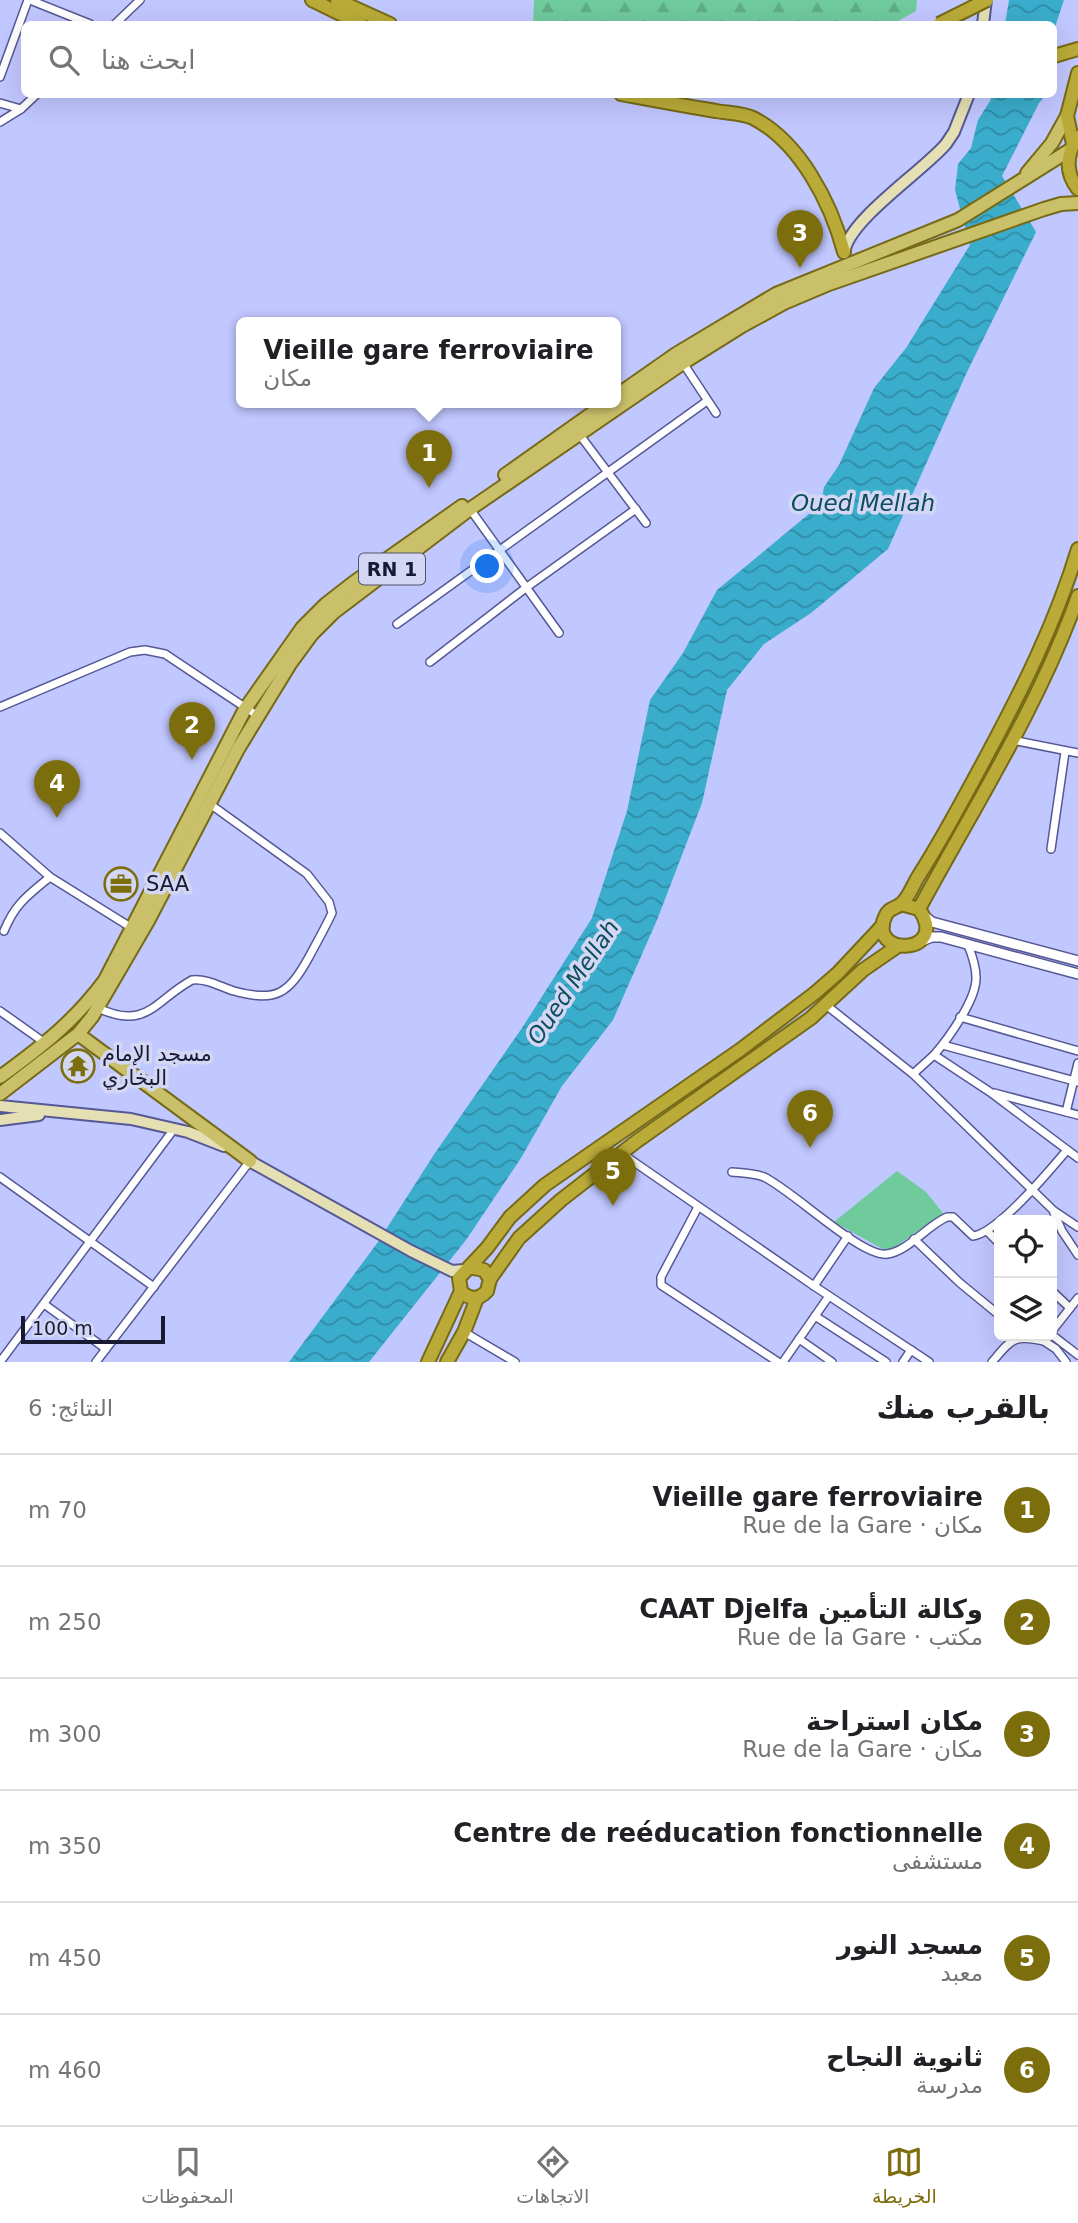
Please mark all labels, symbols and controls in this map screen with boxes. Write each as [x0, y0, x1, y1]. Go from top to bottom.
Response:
search box [21, 21, 1057, 98]
icon: search [45, 41, 83, 79]
text: ابحث هنا [101, 45, 196, 75]
pin: 3 [777, 210, 823, 268]
popup [236, 317, 621, 408]
text: Vieille gare ferroviaire [263, 335, 594, 365]
text: مكان [263, 365, 312, 391]
pin: 1 [406, 430, 452, 488]
water label: Oued Mellah [791, 490, 935, 516]
your location [470, 549, 504, 583]
road number: RN 1 [359, 554, 425, 584]
pin: 2 [169, 702, 215, 760]
pin: 4 [34, 760, 80, 818]
office icon: SAA [102, 865, 140, 903]
place label: SAA [146, 872, 190, 896]
water label: Oued Mellah [522, 915, 624, 1049]
place label: مسجد الإمام البخاري [102, 1042, 212, 1090]
temple icon: مسجد الإمام البخاري [59, 1047, 97, 1085]
pin: 6 [787, 1090, 833, 1148]
pin: 5 [590, 1148, 636, 1206]
map controls [994, 1215, 1057, 1341]
button: locate [994, 1215, 1057, 1278]
button: layers [994, 1278, 1057, 1341]
scale bar [21, 1313, 164, 1345]
text: 100 m [32, 1317, 93, 1339]
text: بالقرب منك [877, 1390, 1050, 1425]
text: النتائج: 6 [28, 1395, 113, 1421]
text: Vieille gare ferroviaire [652, 1482, 983, 1512]
text: 70 m [28, 1497, 87, 1523]
text: 1 [1019, 1497, 1035, 1523]
text: مكان · Rue de la Gare [742, 1512, 983, 1538]
text: وكالة التأمين CAAT Djelfa [639, 1594, 983, 1624]
text: 250 m [28, 1609, 102, 1635]
text: 2 [1019, 1609, 1035, 1635]
text: مكتب · Rue de la Gare [737, 1624, 983, 1650]
text: مكان استراحة [806, 1706, 983, 1736]
text: 300 m [28, 1721, 102, 1747]
text: 3 [1019, 1721, 1035, 1747]
text: مكان · Rue de la Gare [742, 1736, 983, 1762]
text: Centre de reéducation fonctionnelle [453, 1818, 983, 1848]
text: 350 m [28, 1833, 102, 1859]
text: 4 [1019, 1833, 1035, 1859]
text: مستشفى [892, 1848, 983, 1874]
text: مسجد النور [837, 1930, 983, 1960]
text: 450 m [28, 1945, 102, 1971]
text: 5 [1019, 1945, 1035, 1971]
text: معبد [941, 1960, 983, 1986]
text: ثانوية النجاح [826, 2042, 983, 2072]
text: 460 m [28, 2057, 102, 2083]
text: 6 [1019, 2057, 1035, 2083]
text: مدرسة [916, 2072, 983, 2098]
tab: المحفوظات [141, 2143, 234, 2207]
tab: الاتجاهات [516, 2143, 589, 2207]
tab: الخريطة [872, 2143, 937, 2207]

